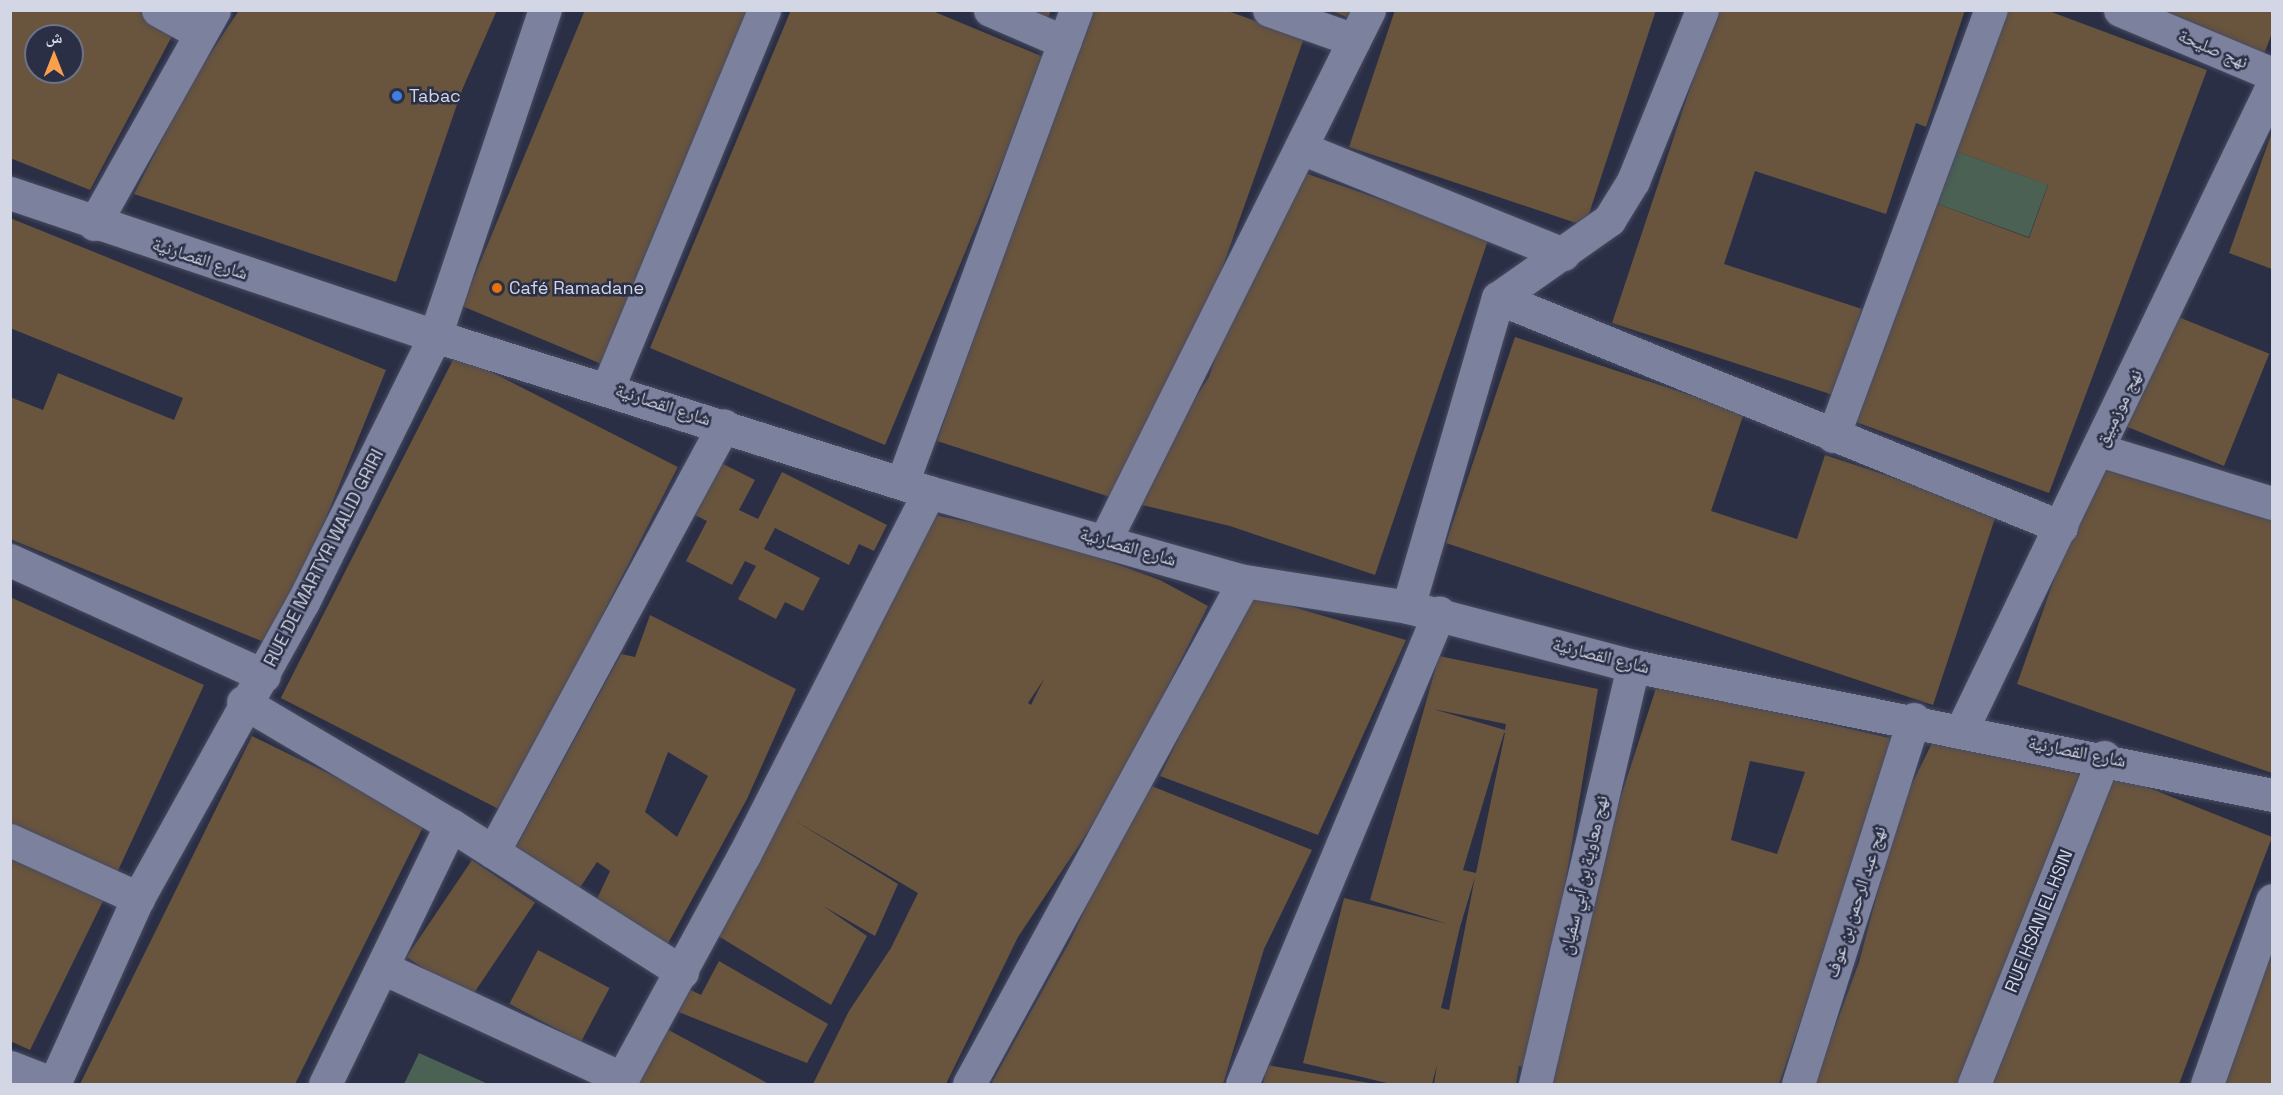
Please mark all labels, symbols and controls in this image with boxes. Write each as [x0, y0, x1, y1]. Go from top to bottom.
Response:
north arrow [24, 24, 84, 84]
street label: نهج صليحة [2175, 25, 2251, 73]
text: ش [46, 27, 62, 48]
place label: Tabac [409, 85, 461, 107]
marker: Tabac [390, 89, 404, 103]
street label: شارع القصارنية [150, 233, 250, 285]
place label: Café Ramadane [509, 277, 644, 299]
marker: Café Ramadane [490, 281, 504, 295]
street label: نهج موزمبيق [2091, 366, 2147, 450]
street label: شارع القصارنية [613, 379, 713, 431]
street label: RUE DE MARTYR WALID GRIRI [260, 446, 388, 670]
street label: شارع القصارنية [1077, 523, 1179, 571]
street label: شارع القصارنية [1550, 634, 1652, 678]
street label: شارع القصارنية [2026, 732, 2128, 772]
street label: نهج معاوية بن أبي سفيان [1555, 793, 1613, 957]
street label: نهج عبد الرحمن بن عوف [1821, 823, 1891, 981]
street label: RUE HSAN EL HSIN [2000, 846, 2078, 996]

